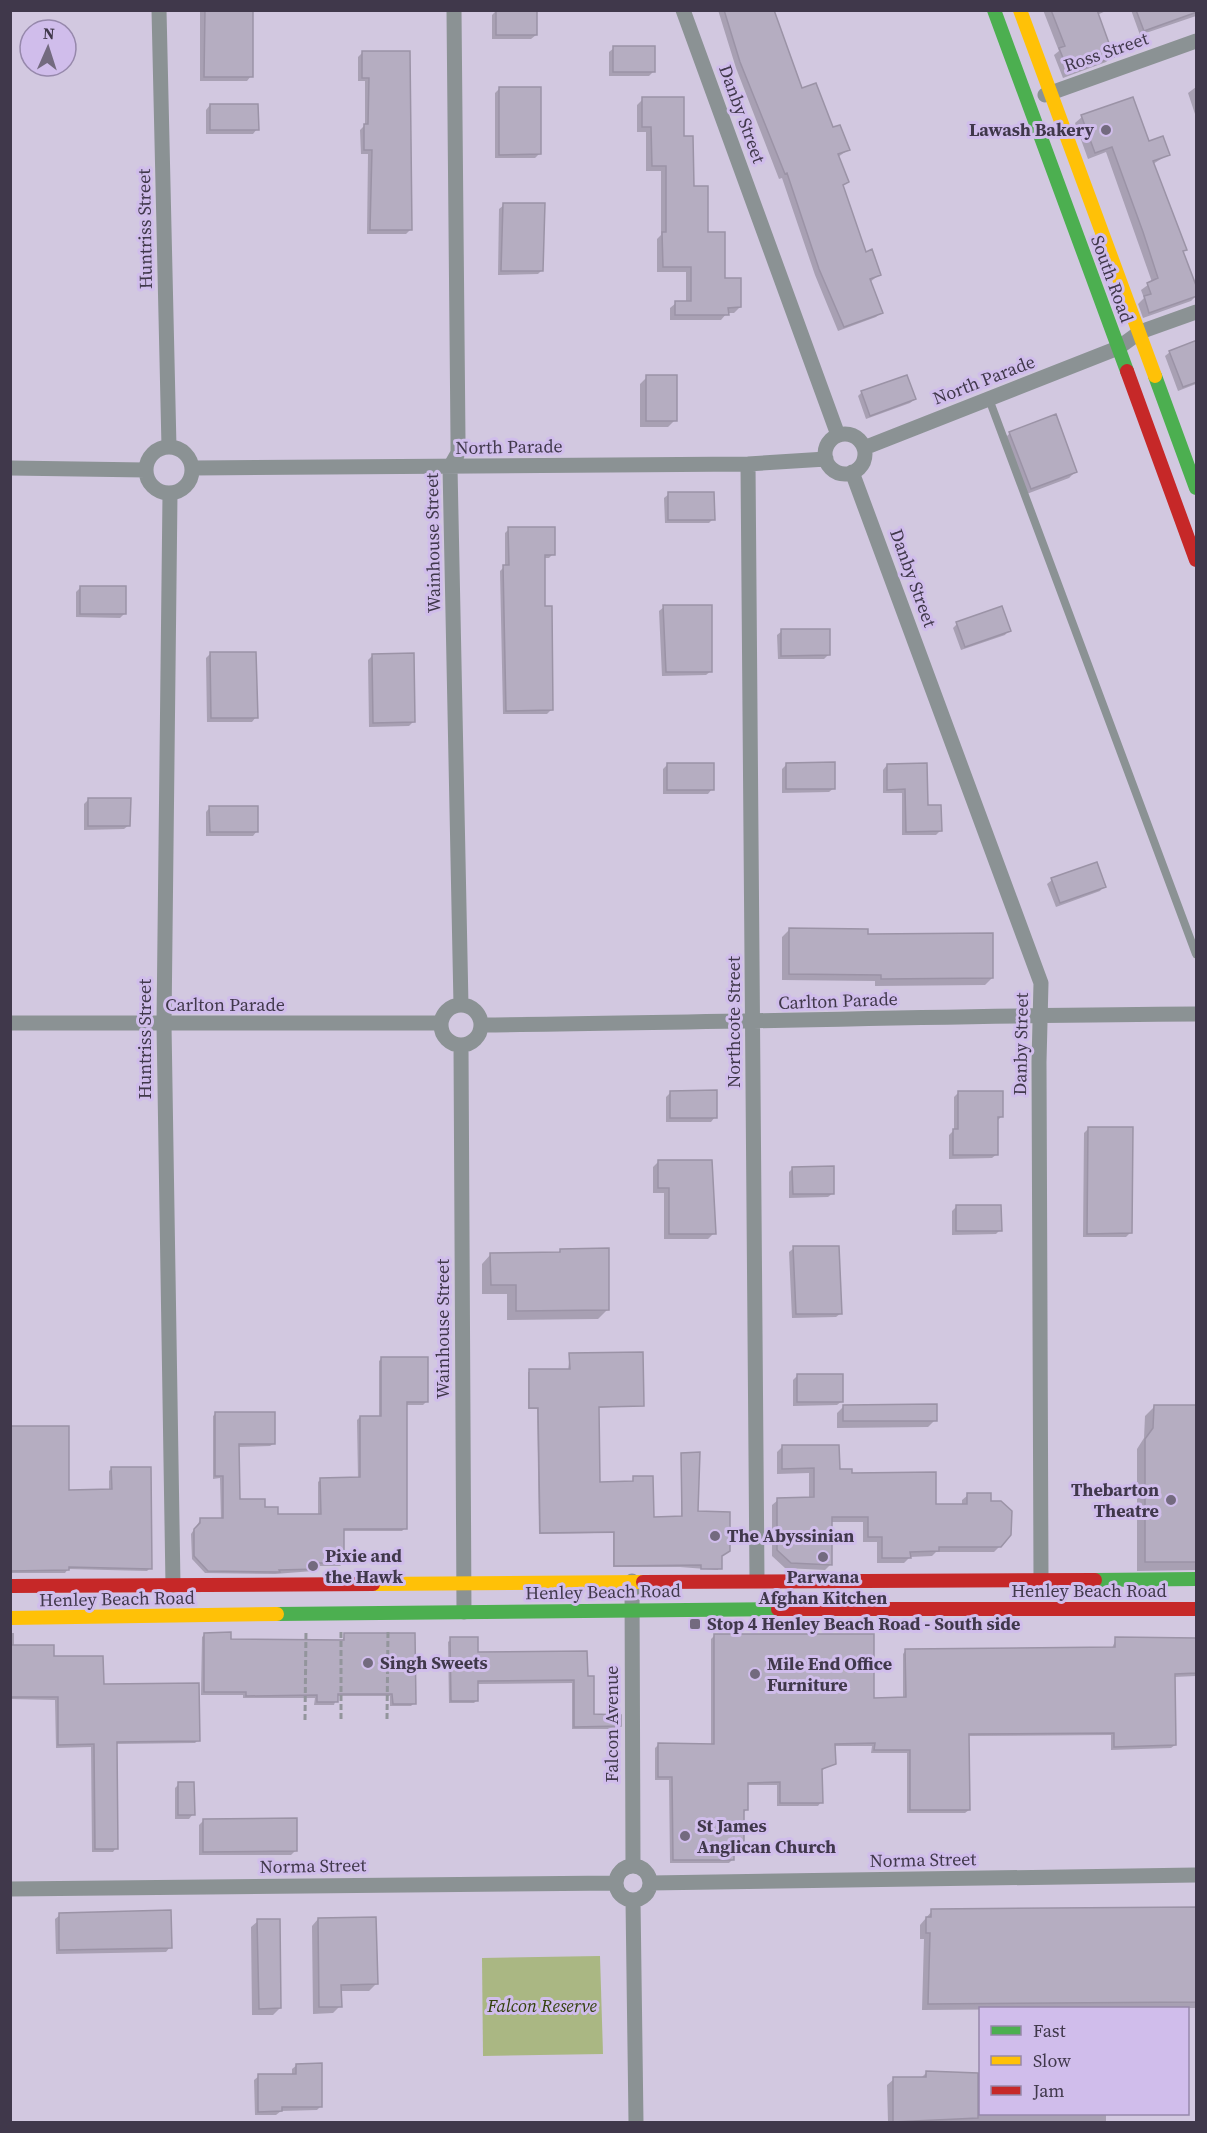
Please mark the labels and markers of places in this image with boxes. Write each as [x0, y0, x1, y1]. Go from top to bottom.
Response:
place label: Lawash Bakery [969, 117, 1094, 142]
marker: Lawash Bakery [1099, 123, 1113, 137]
place label: Thebarton Theatre [1071, 1477, 1159, 1523]
marker: Thebarton Theatre [1164, 1493, 1178, 1507]
place label: The Abyssinian [727, 1523, 854, 1548]
marker: The Abyssinian [708, 1529, 722, 1543]
place label: Pixie and the Hawk [325, 1543, 403, 1589]
marker: Parwana Afghan Kitchen [816, 1550, 830, 1564]
marker: Pixie and the Hawk [306, 1559, 320, 1573]
place label: Parwana Afghan Kitchen [759, 1564, 887, 1610]
place label: Stop 4 Henley Beach Road - South side [707, 1611, 1020, 1636]
marker: Stop 4 Henley Beach Road - South side [688, 1617, 702, 1631]
place label: Singh Sweets [380, 1650, 488, 1675]
place label: Mile End Office Furniture [767, 1651, 892, 1697]
marker: Singh Sweets [361, 1656, 375, 1670]
marker: Mile End Office Furniture [748, 1667, 762, 1681]
place label: St James Anglican Church [697, 1813, 836, 1859]
marker: St James Anglican Church [678, 1829, 692, 1843]

